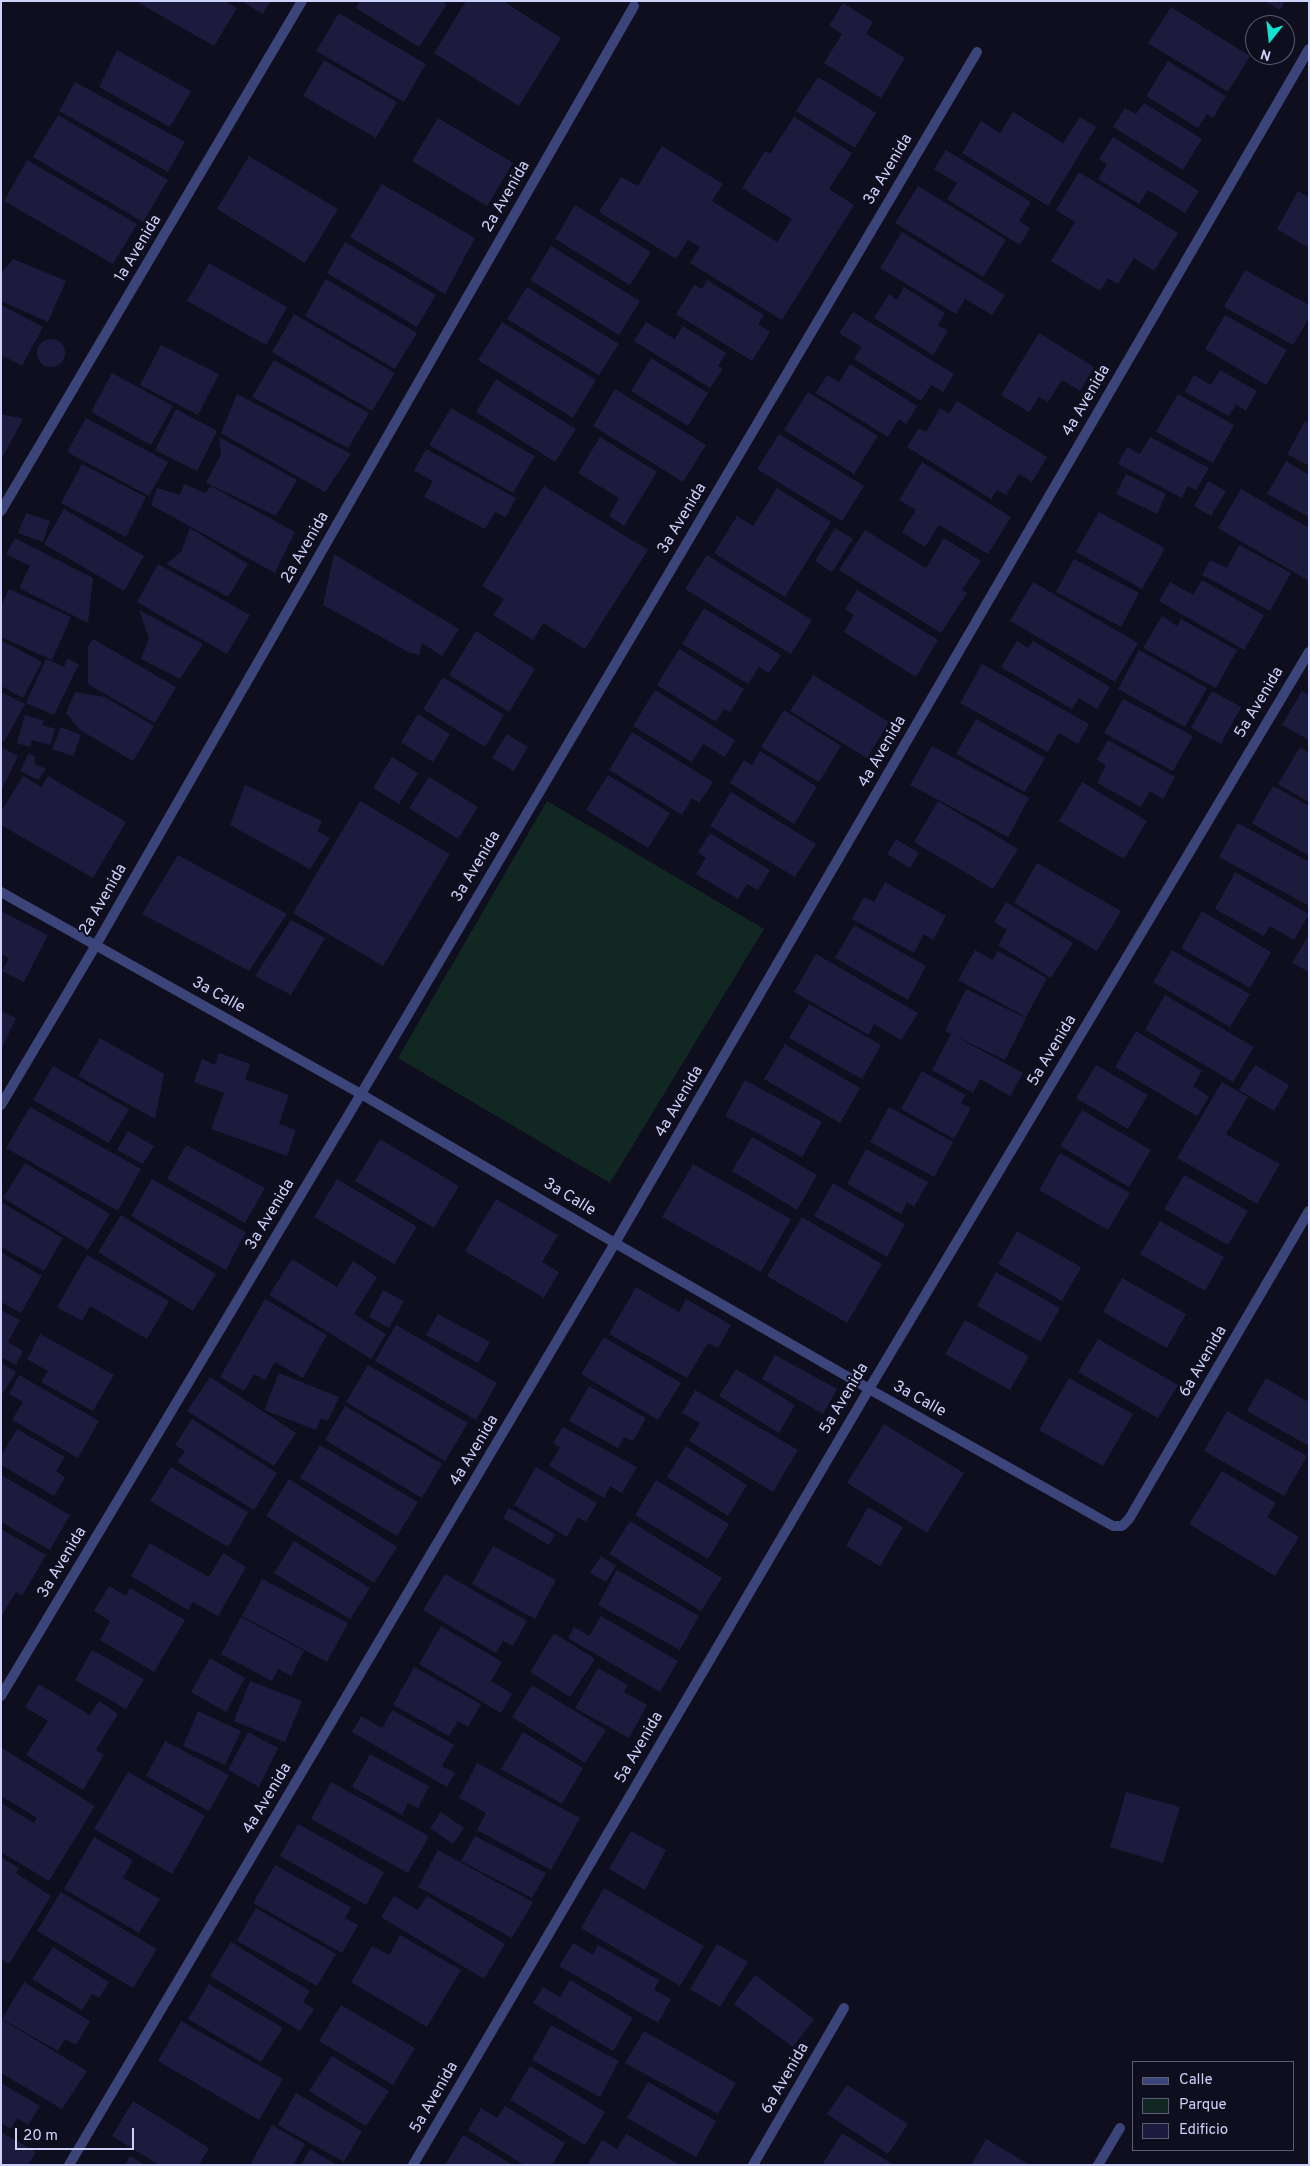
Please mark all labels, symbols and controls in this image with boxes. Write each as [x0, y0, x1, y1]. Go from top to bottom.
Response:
north arrow [1245, 15, 1295, 65]
text: N [1259, 44, 1273, 63]
street label: 3a Avenida [860, 131, 918, 209]
street label: 2a Avenida [479, 158, 535, 236]
street label: 1a Avenida [111, 212, 167, 286]
street label: 4a Avenida [1059, 362, 1115, 440]
street label: 3a Avenida [654, 480, 712, 558]
street label: 2a Avenida [278, 509, 334, 587]
street label: 5a Avenida [1231, 664, 1289, 742]
street label: 4a Avenida [855, 713, 911, 791]
street label: 3a Avenida [448, 828, 506, 906]
street label: 2a Avenida [76, 861, 132, 939]
street label: 3a Calle [188, 974, 248, 1018]
street label: 5a Avenida [1024, 1012, 1082, 1090]
street label: 4a Avenida [652, 1063, 708, 1141]
street label: 3a Calle [539, 1175, 599, 1221]
street label: 3a Avenida [242, 1176, 300, 1254]
street label: 6a Avenida [1176, 1323, 1232, 1401]
street label: 5a Avenida [816, 1360, 874, 1438]
street label: 3a Calle [889, 1378, 949, 1422]
street label: 4a Avenida [446, 1412, 504, 1490]
street label: 3a Avenida [34, 1524, 92, 1602]
street label: 5a Avenida [612, 1709, 668, 1787]
street label: 4a Avenida [239, 1760, 297, 1838]
street label: 6a Avenida [758, 2040, 814, 2118]
street label: 5a Avenida [407, 2059, 463, 2137]
legend [1132, 2061, 1295, 2151]
text: Calle [1179, 2071, 1213, 2090]
text: Parque [1179, 2096, 1227, 2115]
scale bar [18, 2118, 136, 2150]
text: Edificio [1179, 2121, 1228, 2140]
text: 20 m [23, 2127, 58, 2146]

